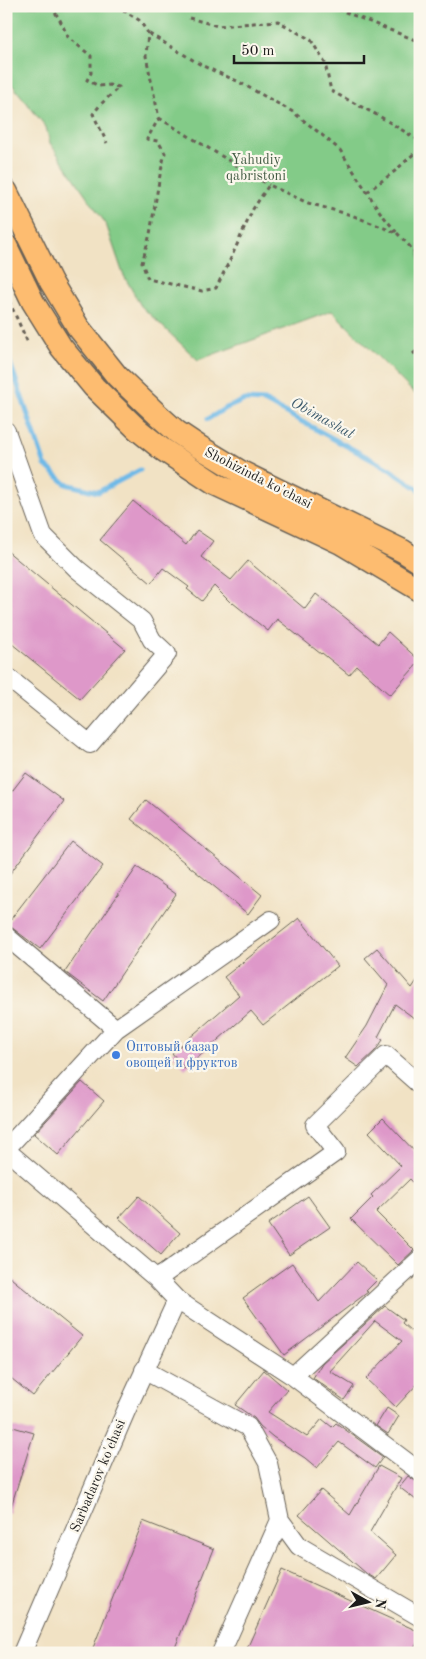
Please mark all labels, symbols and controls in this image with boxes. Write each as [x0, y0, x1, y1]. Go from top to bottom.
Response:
scale bar [234, 32, 364, 64]
text: 50 m [241, 44, 275, 59]
park label: Yahudiy qabristoni [226, 153, 286, 183]
water label: Obimashat [288, 396, 356, 443]
street label: Shohizinda ko'chasi [202, 445, 314, 511]
place label: Оптовый базар овощей и фруктов [126, 1040, 238, 1071]
marker: Оптовый базар овощей и фруктов [110, 1049, 122, 1061]
street label: Sarbadarov ko'chasi [68, 1417, 128, 1534]
north arrow [344, 1576, 394, 1626]
text: N [372, 1597, 388, 1610]

